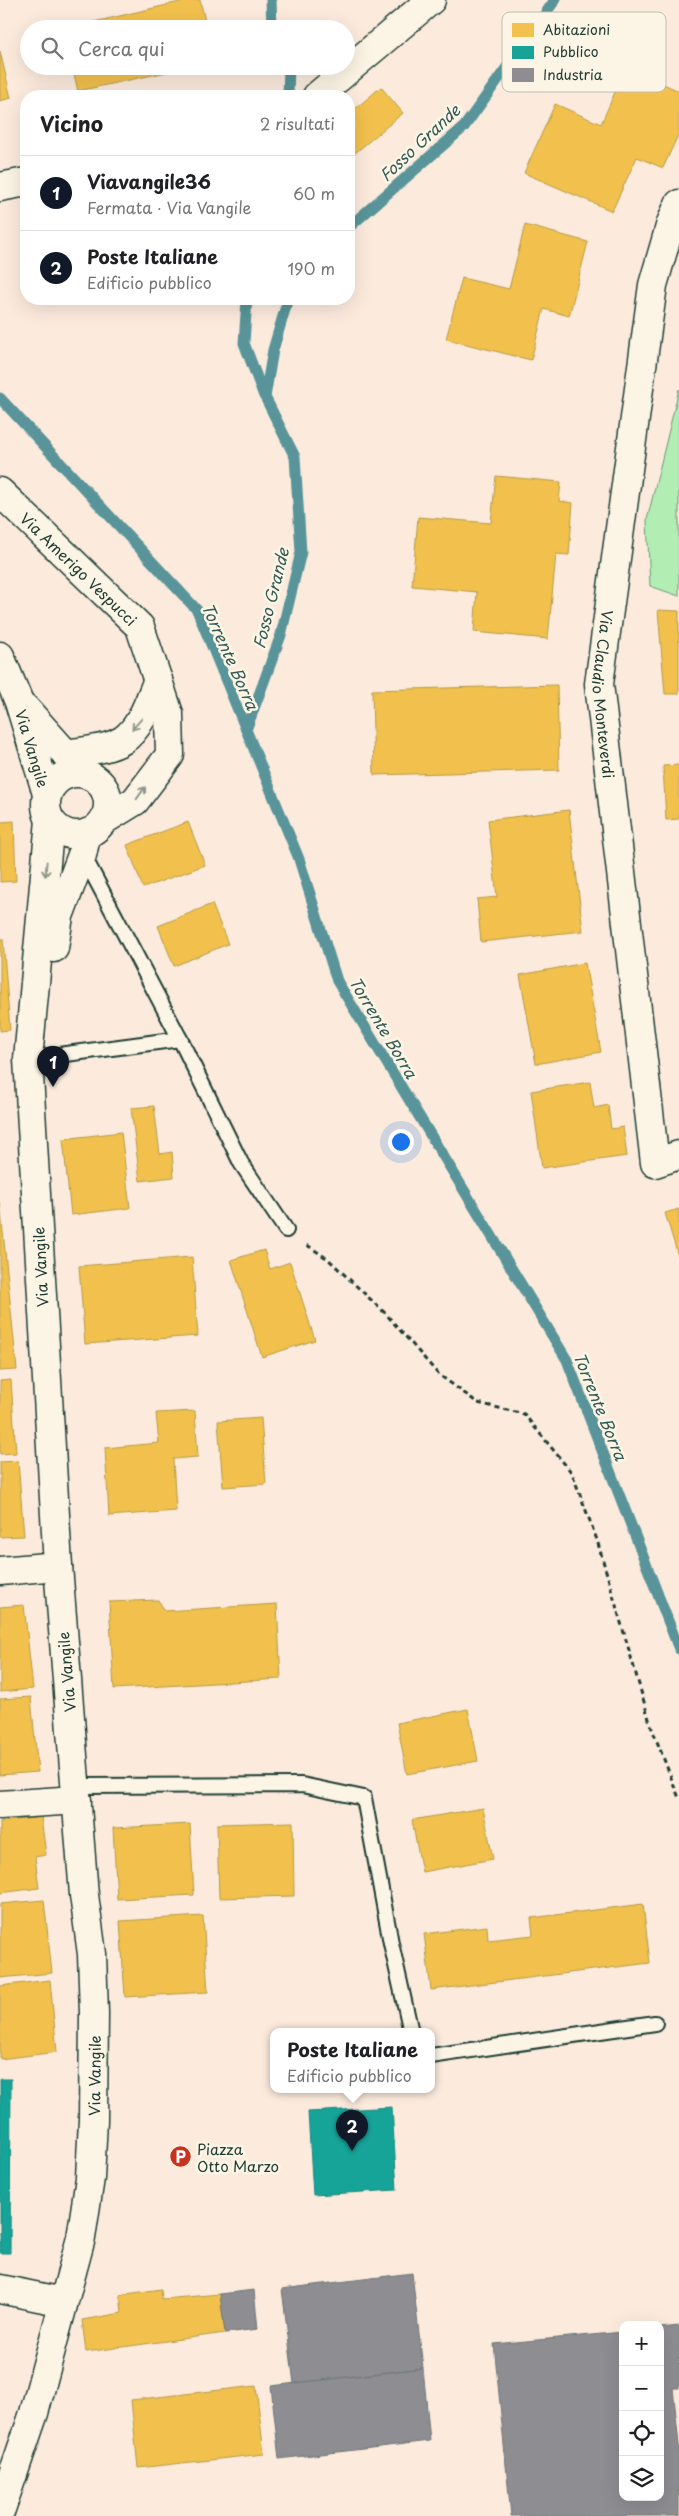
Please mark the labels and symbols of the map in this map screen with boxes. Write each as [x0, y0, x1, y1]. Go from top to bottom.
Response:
legend [502, 12, 666, 92]
text: Abitazioni [543, 19, 610, 40]
text: Pubblico [543, 41, 599, 62]
text: Industria [543, 64, 603, 85]
water label: Fosso Grande [373, 97, 466, 186]
street label: Via Amerigo Vespucci [15, 506, 143, 630]
water label: Fosso Grande [246, 544, 294, 651]
water label: Torrente Borra [197, 599, 266, 714]
street label: Via Claudio Monteverdi [587, 609, 621, 780]
street label: Via Vangile [10, 706, 56, 790]
one-way arrow [131, 717, 143, 730]
one-way arrow [136, 787, 147, 800]
one-way arrow [41, 860, 50, 876]
water label: Torrente Borra [344, 972, 424, 1083]
pin: 1 [37, 1046, 69, 1087]
your location [388, 1129, 414, 1155]
street label: Via Vangile [26, 1226, 54, 1308]
water label: Torrente Borra [568, 1348, 634, 1465]
street label: Via Vangile [51, 1631, 81, 1713]
street label: Via Vangile [82, 2035, 105, 2116]
pin: 2 [336, 2110, 368, 2151]
place label: Piazza Otto Marzo [197, 2137, 279, 2177]
parking icon: Piazza Otto Marzo [169, 2145, 193, 2169]

